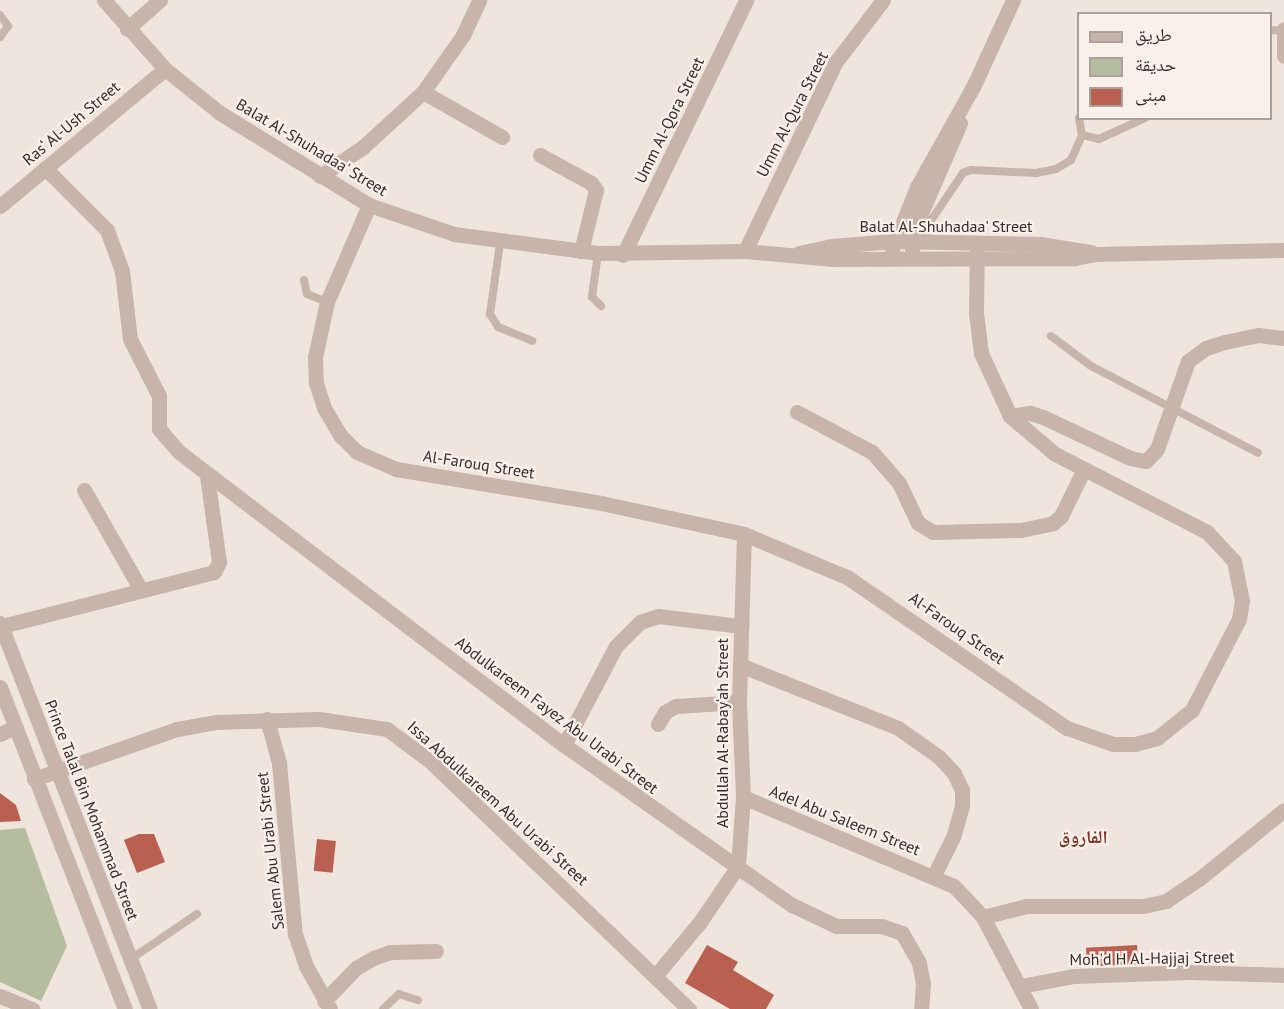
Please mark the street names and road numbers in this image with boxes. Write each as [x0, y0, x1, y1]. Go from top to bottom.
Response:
street label: Umm Al-Qura Street [752, 48, 832, 180]
street label: Umm Al-Qora Street [630, 54, 708, 186]
street label: Ras‘ Al-Ush Street [18, 76, 124, 170]
street label: Balat Al-Shuhadaa' Street [232, 94, 392, 200]
street label: Balat Al-Shuhadaa' Street [859, 216, 1033, 236]
street label: Al-Farouq Street [422, 446, 536, 482]
street label: Al-Farouq Street [905, 588, 1009, 668]
street label: Abdulkareem Fayez Abu Urabi Street [451, 632, 663, 798]
street label: Abdullah Al-Rabay‘ah Street [712, 638, 732, 828]
street label: Prince Talal Bin Mohammad Street [41, 697, 143, 923]
street label: Issa Abdulkareem Abu Urabi Street [403, 716, 593, 890]
street label: Salem Abu Urabi Street [252, 771, 288, 931]
street label: Adel Abu Saleem Street [767, 781, 923, 859]
street label: Moh'd H Al-Hajjaj Street [1069, 947, 1235, 969]

